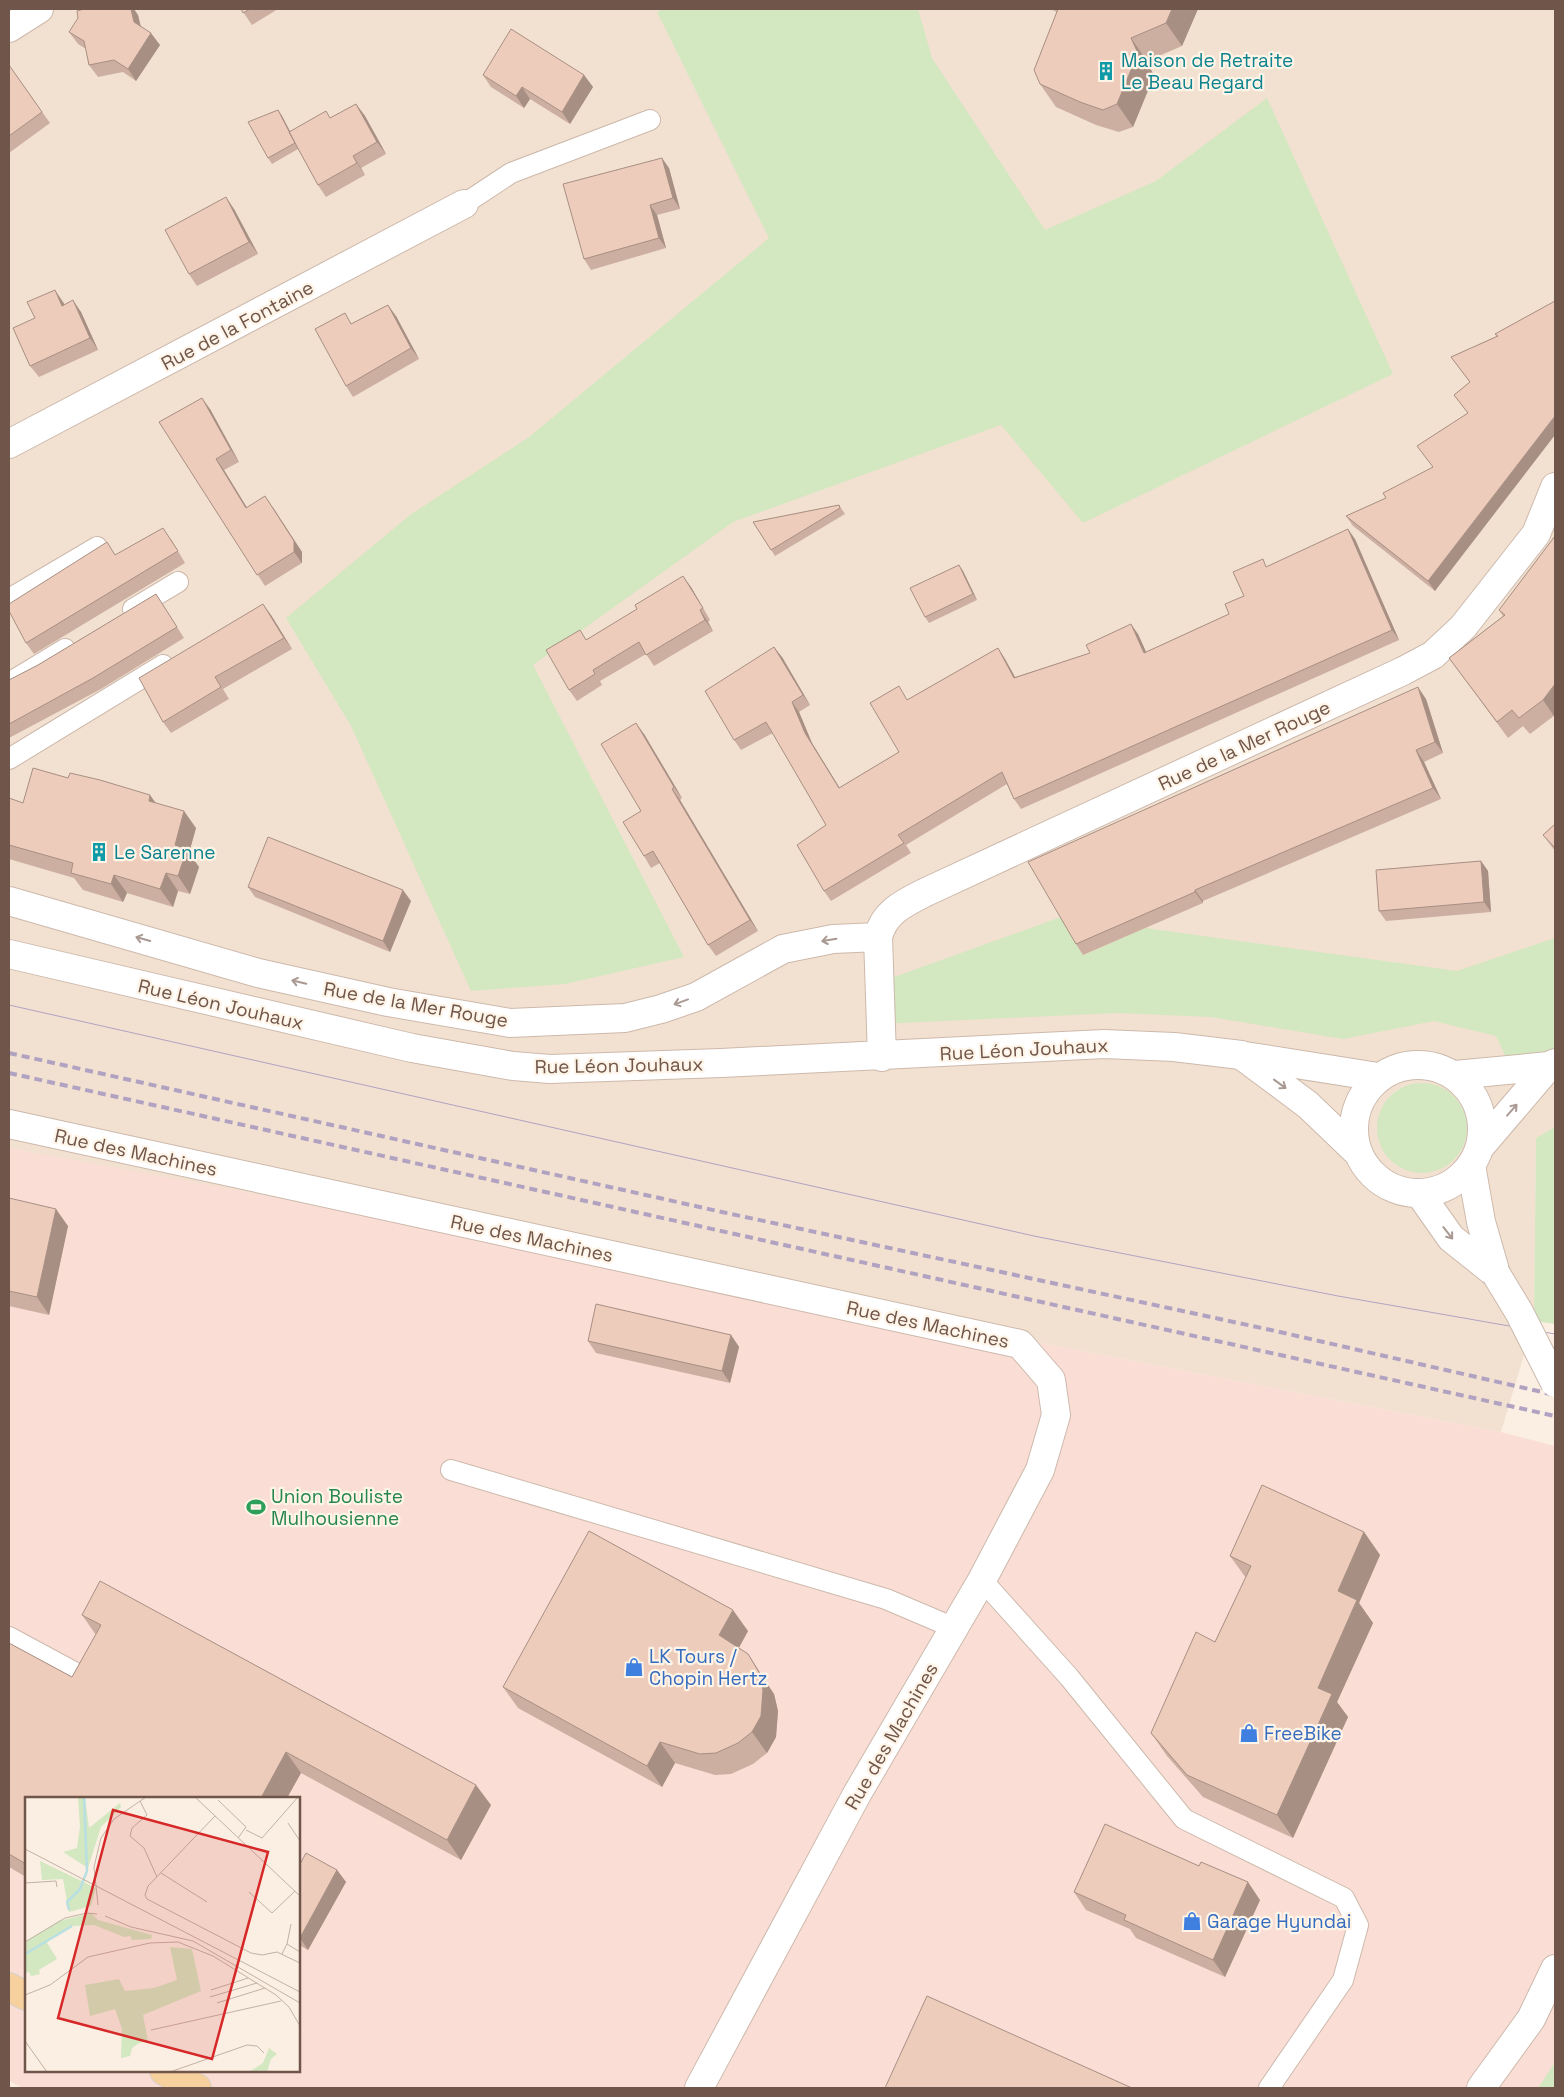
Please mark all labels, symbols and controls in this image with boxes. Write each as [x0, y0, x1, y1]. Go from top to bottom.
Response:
place label: Maison de Retraite Le Beau Regard [1121, 48, 1293, 95]
building icon: Maison de Retraite Le Beau Regard [1095, 60, 1117, 82]
street label: Rue de la Fontaine [157, 275, 318, 376]
street label: Rue de la Mer Rouge [1154, 695, 1334, 796]
place label: Le Sarenne [114, 840, 216, 865]
building icon: Le Sarenne [88, 841, 110, 863]
one-way arrow [135, 934, 151, 944]
one-way arrow [821, 935, 837, 945]
street label: Rue Léon Jouhaux [136, 973, 306, 1036]
street label: Rue de la Mer Rouge [322, 976, 510, 1033]
one-way arrow [292, 977, 308, 986]
one-way arrow [674, 998, 689, 1007]
street label: Rue Léon Jouhaux [939, 1033, 1109, 1066]
street label: Rue Léon Jouhaux [534, 1052, 704, 1079]
one-way arrow [1273, 1079, 1287, 1089]
one-way arrow [1506, 1104, 1518, 1117]
street label: Rue des Machines [52, 1123, 220, 1182]
street label: Rue des Machines [448, 1209, 616, 1268]
one-way arrow [1443, 1226, 1453, 1240]
street label: Rue des Machines [844, 1295, 1012, 1354]
place label: Union Bouliste Mulhousienne [271, 1484, 403, 1531]
sports icon: Union Bouliste Mulhousienne [245, 1496, 267, 1518]
place label: LK Tours / Chopin Hertz [649, 1644, 768, 1691]
shop icon: LK Tours / Chopin Hertz [623, 1656, 645, 1678]
street label: Rue des Machines [839, 1658, 944, 1814]
place label: FreeBike [1264, 1721, 1342, 1746]
shop icon: FreeBike [1238, 1722, 1260, 1744]
inset map [25, 1797, 300, 2072]
place label: Garage Hyundai [1207, 1909, 1352, 1934]
shop icon: Garage Hyundai [1181, 1910, 1203, 1932]

